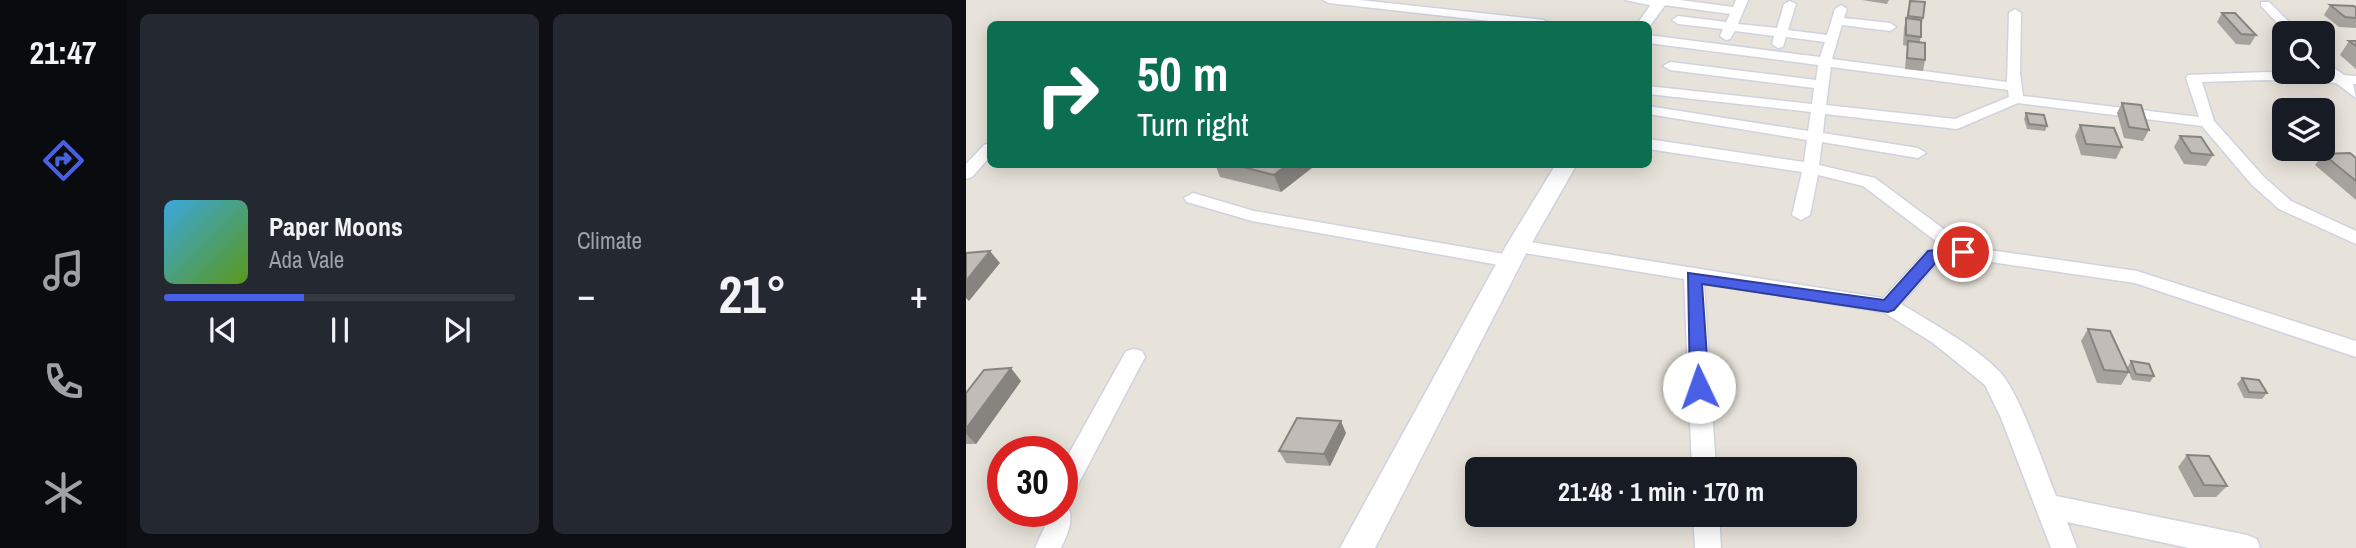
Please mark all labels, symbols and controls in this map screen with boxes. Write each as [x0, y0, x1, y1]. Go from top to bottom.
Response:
map controls [2272, 21, 2335, 161]
button: search [2272, 21, 2335, 84]
text: 21:47 [29, 31, 97, 74]
text: 50 m [1137, 40, 1229, 106]
icon: right [1022, 49, 1113, 140]
button: layers [2272, 98, 2335, 161]
text: Turn right [1137, 103, 1249, 146]
icon: directions [39, 136, 88, 185]
text: Paper Moons [269, 209, 403, 244]
pin [1933, 222, 1993, 282]
text: Climate [577, 225, 642, 256]
icon: arrive [1944, 233, 1982, 271]
text: Ada Vale [269, 244, 344, 275]
icon: music [39, 246, 88, 295]
text: 21° [718, 259, 787, 329]
text: − [577, 269, 595, 320]
text: + [910, 269, 928, 320]
icon: previous [204, 311, 242, 349]
icon: pause [321, 311, 359, 349]
icon: next [438, 311, 476, 349]
position arrow [1662, 350, 1736, 424]
icon: phone [39, 357, 88, 406]
speed limit sign: 30 [987, 436, 1078, 527]
icon: climate [39, 468, 88, 517]
text: 21:48 · 1 min · 170 m [1558, 474, 1764, 509]

